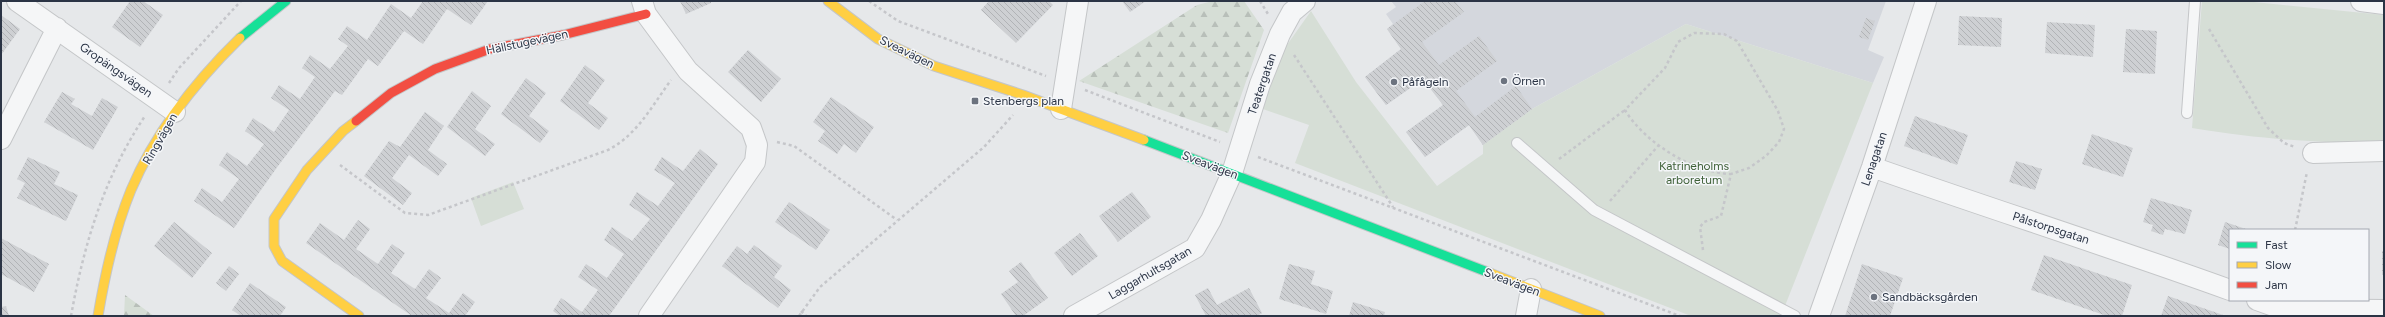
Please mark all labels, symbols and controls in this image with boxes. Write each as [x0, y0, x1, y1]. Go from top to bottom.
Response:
street label: Hällstugevägen [485, 26, 569, 58]
street label: Sveavägen [878, 33, 937, 71]
street label: Gropängsvägen [77, 40, 155, 100]
street label: Teatergatan [1245, 51, 1279, 117]
place label: Örnen [1512, 74, 1546, 88]
place label: Påfågeln [1402, 75, 1449, 89]
marker: Örnen [1499, 76, 1509, 86]
marker: Påfågeln [1389, 77, 1399, 87]
place label: Stenbergs plan [983, 94, 1064, 108]
marker: Stenbergs plan [970, 96, 980, 106]
street label: Ringvägen [140, 111, 180, 167]
street label: Lenagatan [1858, 130, 1890, 188]
street label: Sveavägen [1180, 148, 1240, 182]
park label: Katrineholms arboretum [1659, 159, 1729, 187]
street label: Pålstorpsgatan [2011, 209, 2091, 247]
legend [2229, 229, 2369, 301]
text: Fast [2265, 238, 2288, 252]
street label: Laggarhultsgatan [1106, 243, 1194, 302]
text: Slow [2265, 258, 2292, 272]
street label: Sveavägen [1482, 265, 1542, 299]
text: Jam [2265, 278, 2288, 292]
place label: Sandbäcksgården [1882, 290, 1978, 304]
marker: Sandbäcksgården [1869, 292, 1879, 302]

